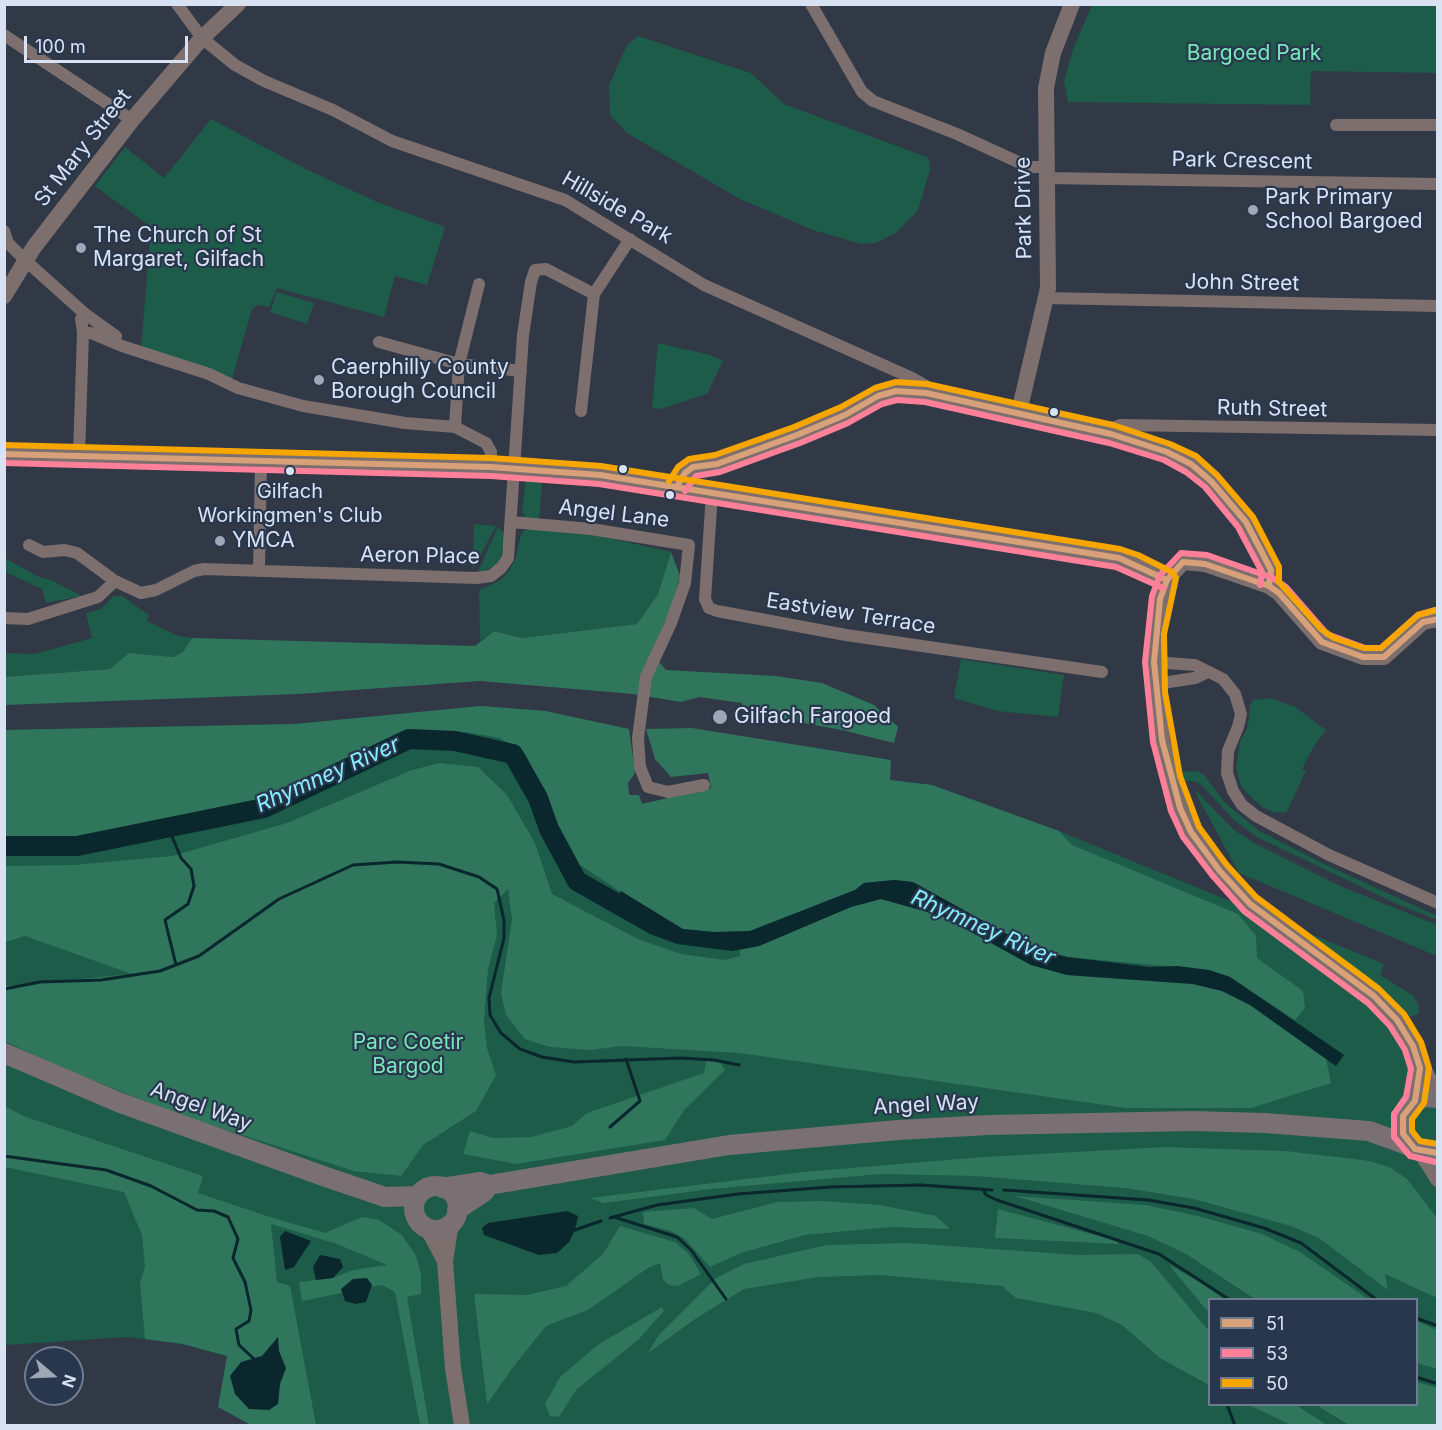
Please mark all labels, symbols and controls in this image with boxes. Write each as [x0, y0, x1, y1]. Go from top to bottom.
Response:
scale bar [27, 24, 190, 62]
text: 100 m [35, 36, 86, 57]
park label: Bargoed Park [1187, 41, 1321, 67]
street label: St Mary Street [29, 84, 137, 212]
street label: Park Crescent [1171, 147, 1313, 175]
street label: Park Drive [1011, 156, 1037, 260]
street label: Hillside Park [557, 166, 677, 250]
place label: Park Primary School Bargoed [1265, 185, 1423, 235]
marker: Park Primary School Bargoed [1246, 203, 1260, 217]
place label: The Church of St Margaret, Gilfach [93, 223, 264, 273]
marker: The Church of St Margaret, Gilfach [74, 241, 88, 255]
street label: John Street [1185, 269, 1299, 297]
place label: Caerphilly County Borough Council [331, 355, 509, 405]
marker: Caerphilly County Borough Council [312, 373, 326, 387]
street label: Ruth Street [1217, 395, 1327, 423]
unlabelled marker [1048, 406, 1060, 418]
unlabelled marker [617, 463, 629, 475]
marker: Gilfach Workingmen's Club [284, 465, 296, 477]
place label: Gilfach Workingmen's Club [197, 480, 383, 527]
unlabelled marker [664, 489, 676, 501]
street label: Angel Lane [557, 495, 671, 533]
place label: YMCA [232, 528, 295, 554]
marker: YMCA [213, 534, 227, 548]
street label: Aeron Place [360, 542, 480, 570]
street label: Eastview Terrace [765, 588, 937, 640]
place label: Gilfach Fargoed [734, 704, 891, 730]
marker: Gilfach Fargoed [711, 708, 729, 726]
water label: Rhymney River [252, 731, 404, 819]
water label: Rhymney River [907, 884, 1059, 972]
park label: Parc Coetir Bargod [353, 1030, 463, 1080]
street label: Angel Way [147, 1077, 255, 1137]
street label: Angel Way [872, 1090, 980, 1120]
legend [1208, 1298, 1418, 1406]
text: 51 [1266, 1313, 1284, 1334]
text: 53 [1266, 1343, 1288, 1364]
north arrow [24, 1346, 84, 1406]
text: N [58, 1372, 81, 1390]
text: 50 [1266, 1373, 1288, 1394]

